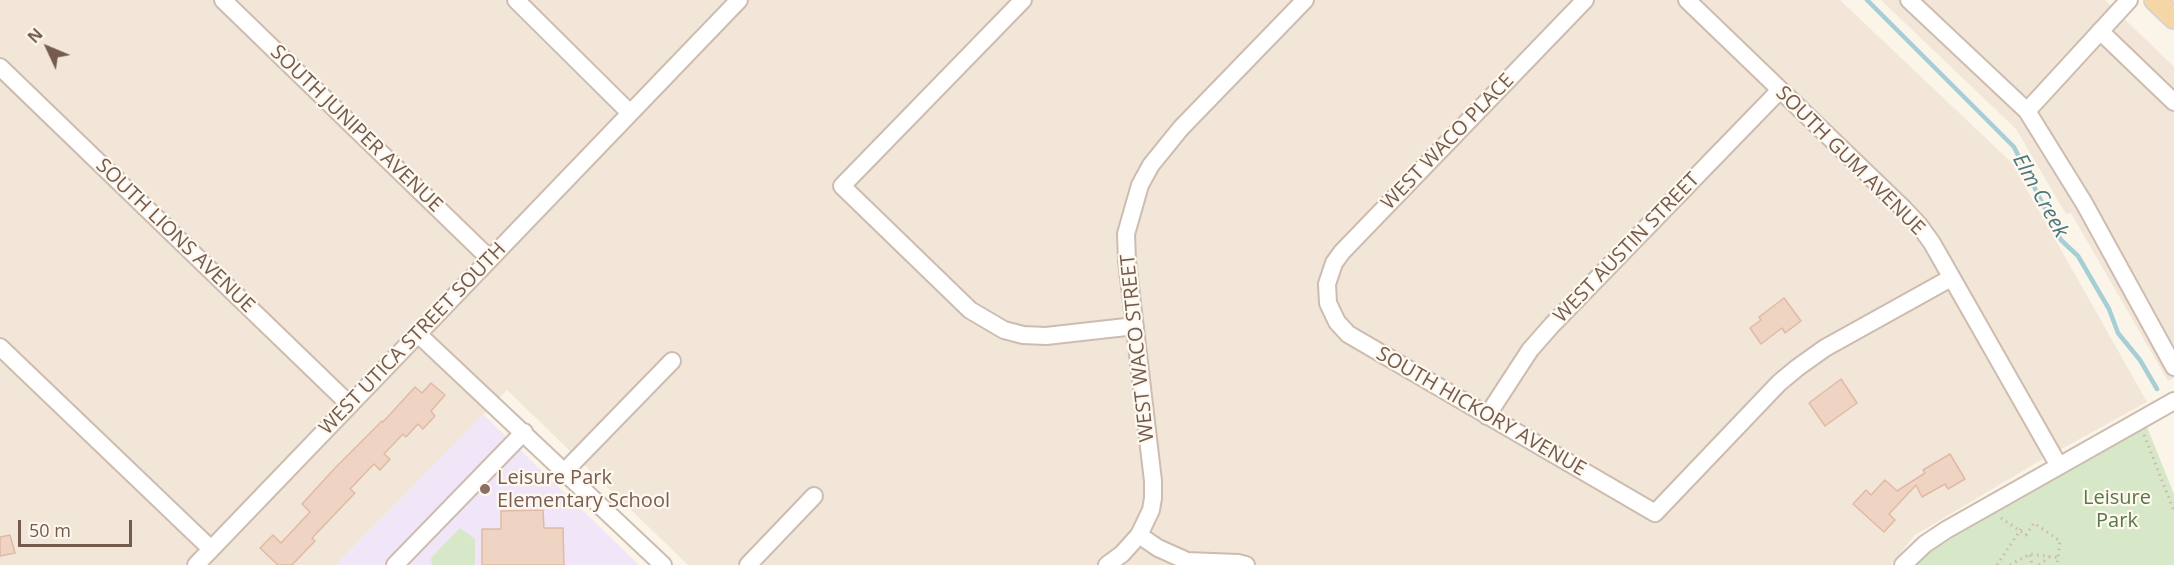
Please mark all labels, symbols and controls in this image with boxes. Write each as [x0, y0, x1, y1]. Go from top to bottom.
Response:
north arrow [18, 18, 78, 78]
text: N [23, 23, 47, 48]
street label: SOUTH JUNIPER AVENUE [265, 41, 447, 217]
street label: WEST WACO PLACE [1377, 69, 1519, 215]
street label: SOUTH GUM AVENUE [1771, 82, 1929, 240]
water label: Elm Creek [2007, 150, 2073, 242]
street label: SOUTH LIONS AVENUE [91, 154, 259, 318]
street label: WEST AUSTIN STREET [1549, 168, 1705, 328]
street label: WEST UTICA STREET SOUTH [315, 238, 511, 440]
street label: WEST WACO STREET [1116, 253, 1160, 443]
street label: SOUTH HICKORY AVENUE [1372, 342, 1590, 482]
place label: Leisure Park Elementary School [497, 466, 670, 513]
marker: Leisure Park Elementary School [478, 482, 492, 496]
park label: Leisure Park [2083, 486, 2151, 533]
scale bar [21, 508, 135, 546]
text: 50 m [29, 518, 71, 542]

